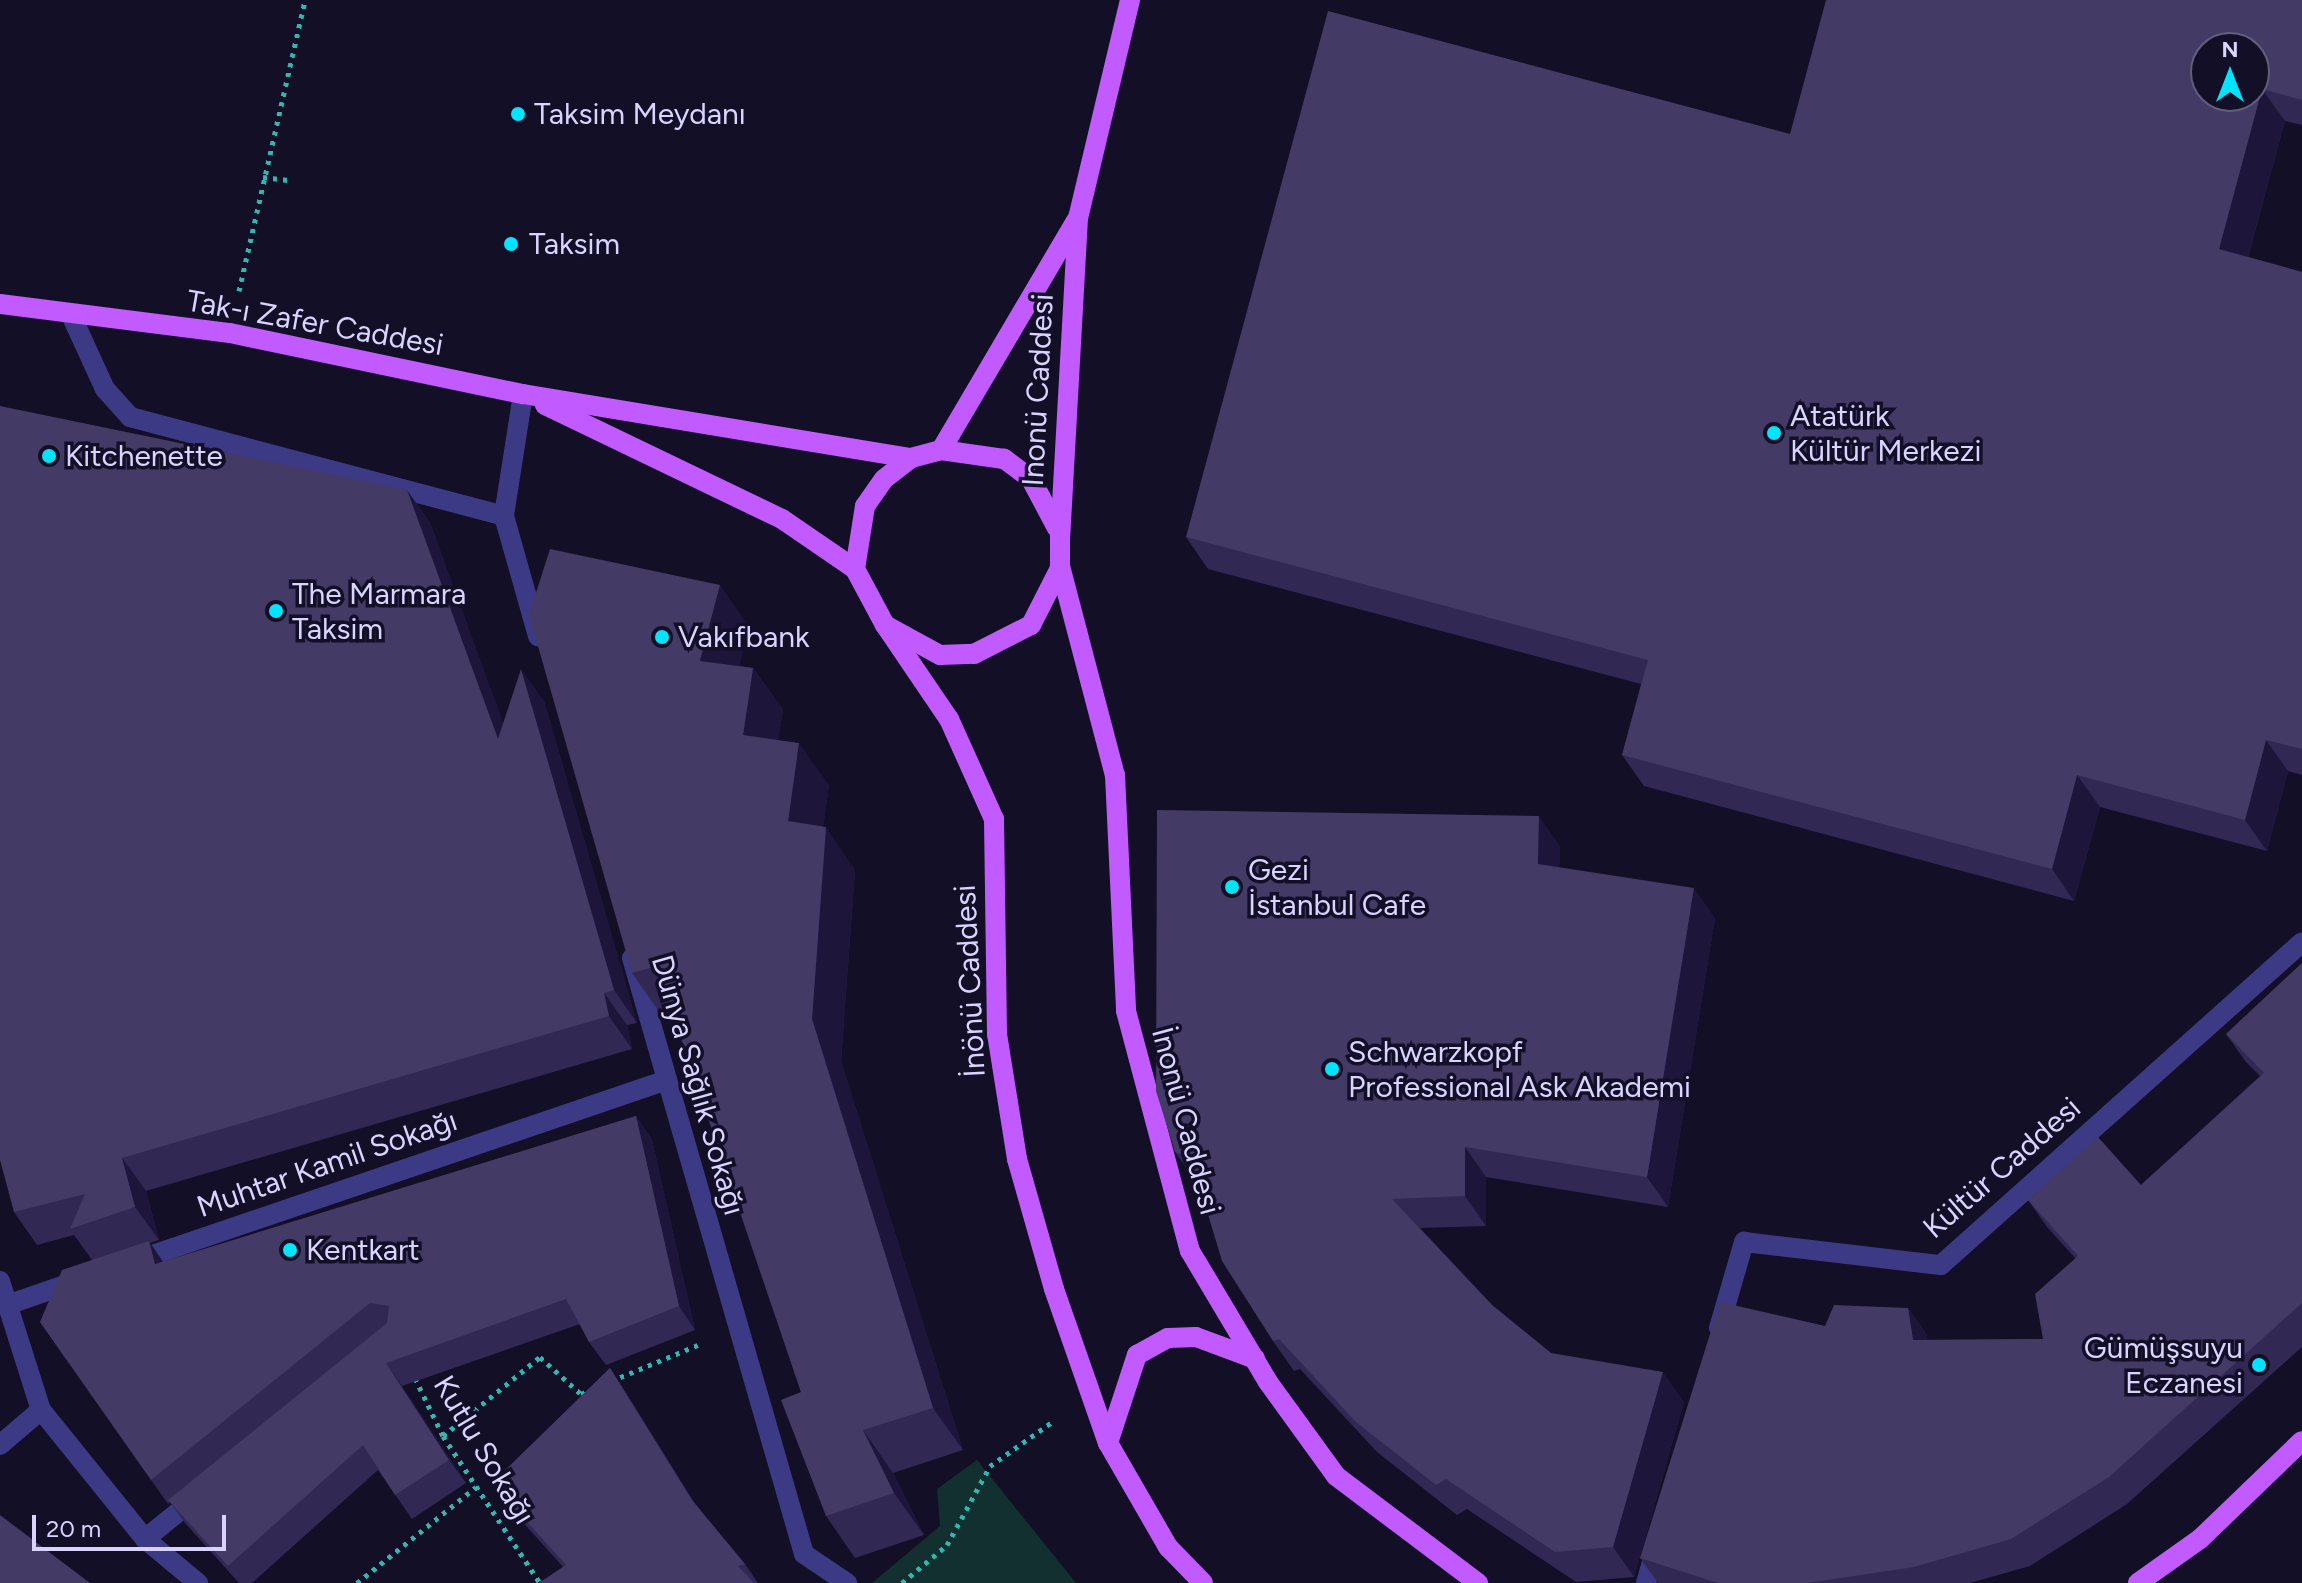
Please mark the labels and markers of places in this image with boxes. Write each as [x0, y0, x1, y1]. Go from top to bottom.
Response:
place label: Taksim Meydanı [534, 96, 746, 132]
marker: Taksim Meydanı [509, 105, 527, 123]
place label: Taksim [529, 226, 620, 262]
marker: Taksim [500, 233, 522, 255]
place label: Atatürk Kültür Merkezi [1790, 398, 1981, 468]
marker: Atatürk Kültür Merkezi [1765, 424, 1783, 442]
place label: Kitchenette [65, 438, 223, 474]
marker: Kitchenette [40, 447, 58, 465]
place label: The Marmara Taksim [292, 576, 466, 646]
marker: The Marmara Taksim [267, 602, 285, 620]
place label: Vakıfbank [678, 619, 810, 655]
marker: Vakıfbank [653, 628, 671, 646]
place label: Gezi İstanbul Cafe [1248, 852, 1426, 922]
marker: Gezi İstanbul Cafe [1223, 878, 1241, 896]
place label: Schwarzkopf Professional Ask Akademi [1348, 1034, 1691, 1104]
marker: Schwarzkopf Professional Ask Akademi [1323, 1060, 1341, 1078]
place label: Kentkart [306, 1232, 420, 1268]
marker: Kentkart [281, 1241, 299, 1259]
place label: Gümüşsuyu Eczanesi [2084, 1330, 2243, 1400]
marker: Gümüşsuyu Eczanesi [2250, 1356, 2268, 1374]

